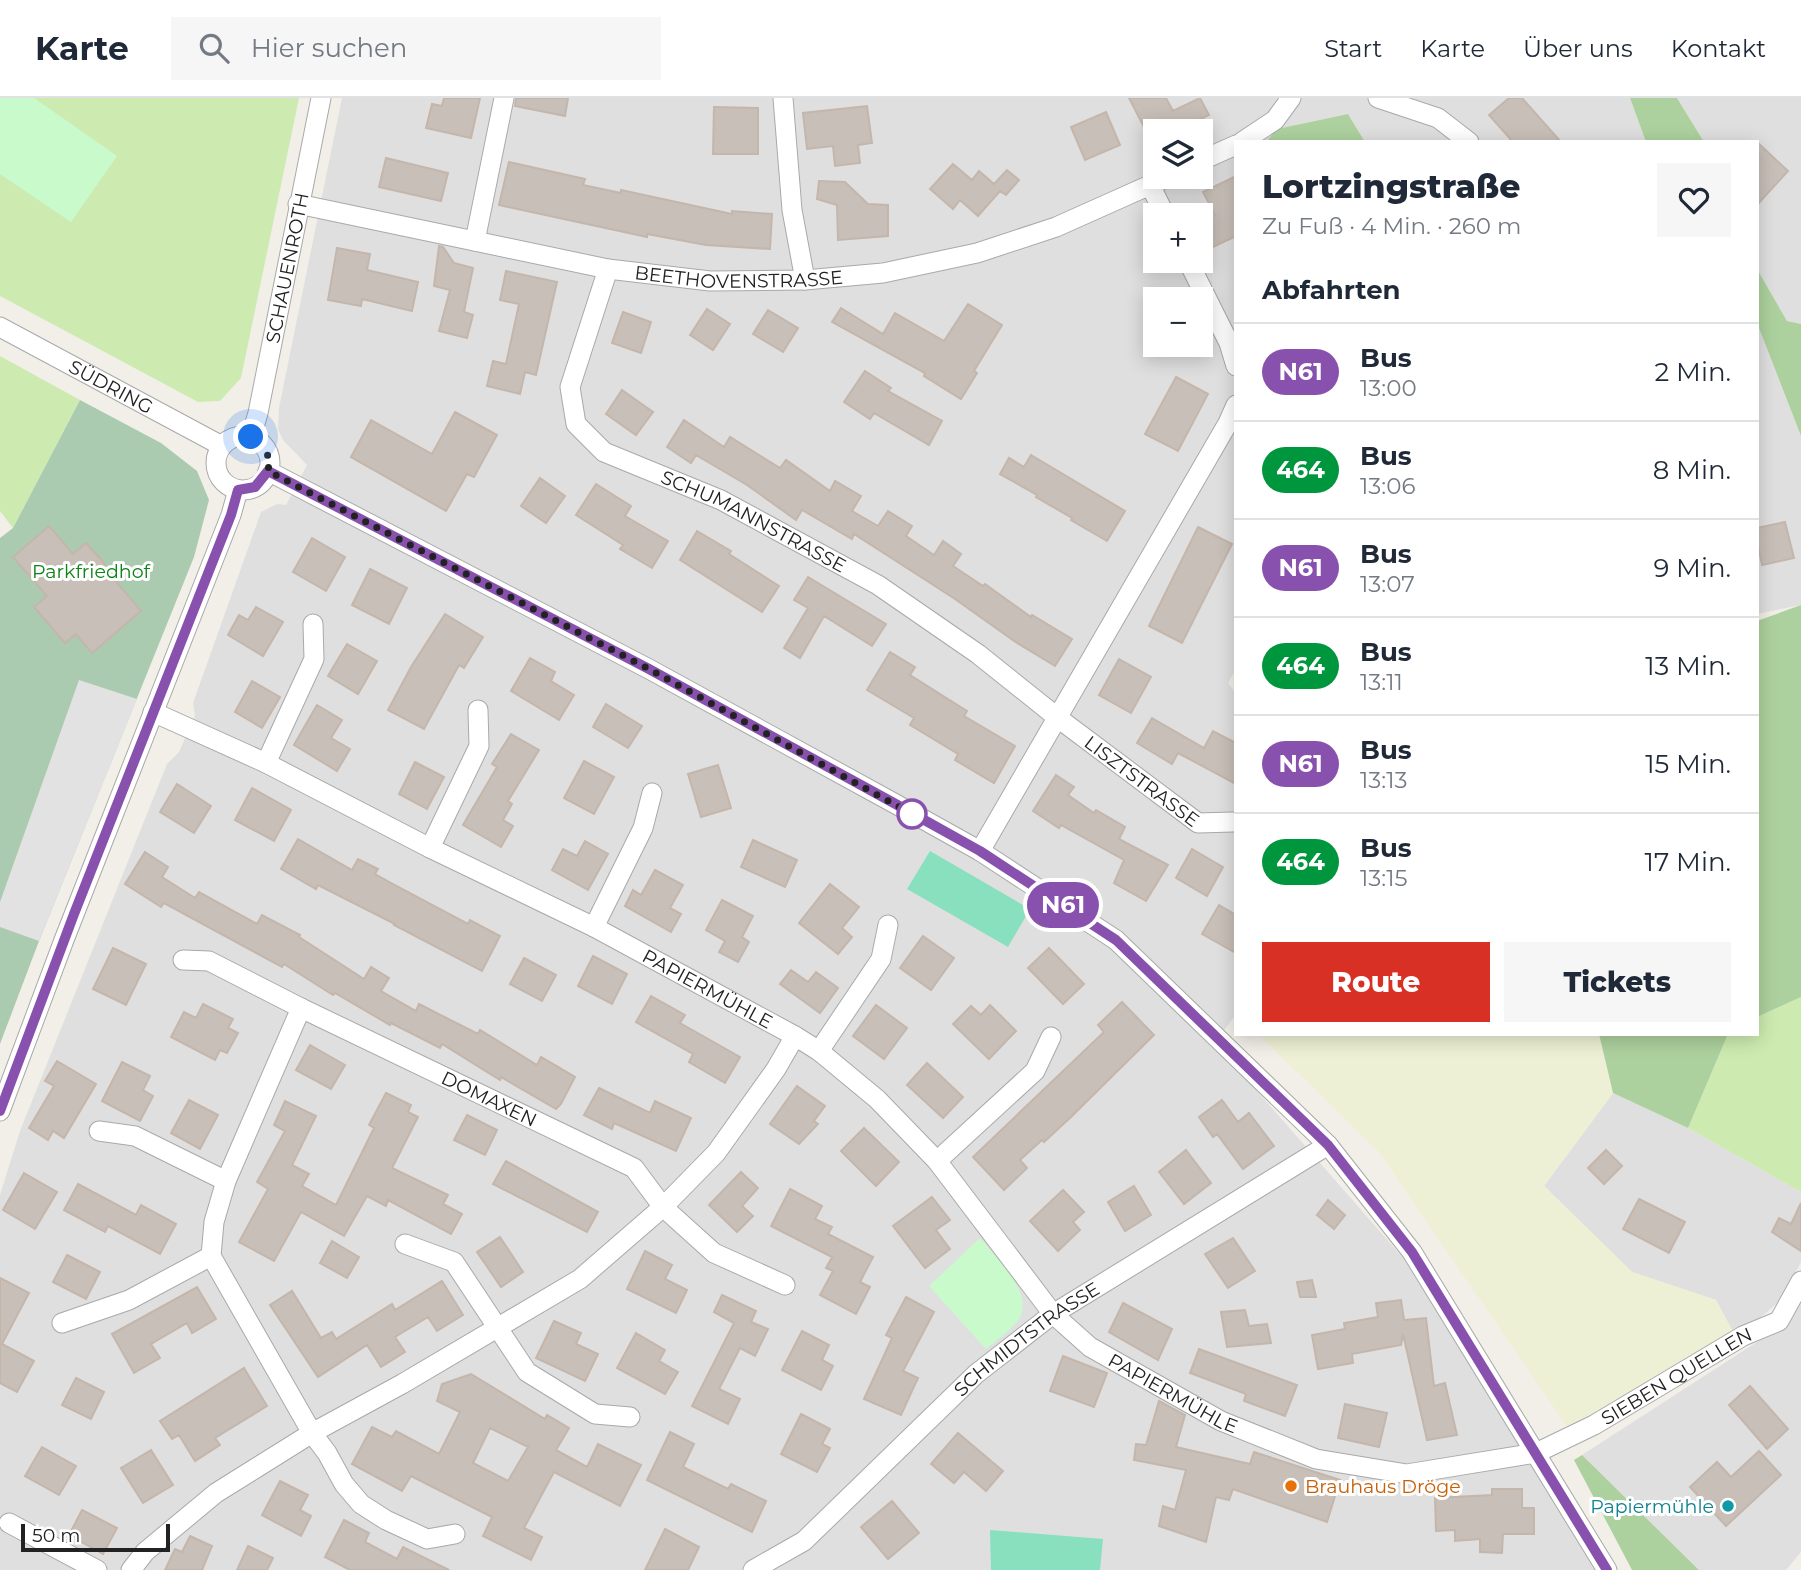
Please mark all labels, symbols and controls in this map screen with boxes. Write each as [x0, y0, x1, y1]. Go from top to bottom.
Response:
search box [171, 17, 661, 80]
text: Karte [35, 28, 129, 68]
icon: search [195, 29, 233, 67]
text: Hier suchen [251, 32, 407, 64]
text: Start [1324, 34, 1382, 63]
text: Karte [1420, 34, 1485, 63]
text: Über uns [1523, 34, 1633, 63]
text: Kontakt [1671, 34, 1766, 63]
map controls [1143, 119, 1213, 357]
button: layers [1143, 119, 1213, 189]
button: heart [1657, 163, 1731, 237]
text: Lortzingstraße [1262, 166, 1520, 206]
street label: SCHAUENROTH [261, 191, 314, 345]
button: + [1143, 203, 1213, 273]
text: Zu Fuß · 4 Min. · 260 m [1262, 212, 1521, 240]
street label: BEETHOVENSTRASSE [633, 261, 844, 294]
text: Abfahrten [1262, 274, 1401, 306]
button: − [1143, 287, 1213, 357]
text: Bus [1360, 342, 1412, 374]
street label: SÜDRING [65, 355, 157, 419]
text: 2 Min. [1655, 356, 1731, 388]
text: N61 [1278, 357, 1323, 386]
text: 13:00 [1360, 374, 1417, 402]
your location [233, 419, 268, 454]
text: Bus [1360, 440, 1412, 472]
text: 8 Min. [1653, 454, 1731, 486]
text: 464 [1276, 455, 1325, 484]
street label: SCHUMANNSTRASSE [658, 466, 850, 577]
text: 13:06 [1360, 472, 1415, 500]
text: Bus [1360, 538, 1412, 570]
text: 9 Min. [1653, 552, 1731, 584]
text: N61 [1278, 553, 1323, 582]
park label: Parkfriedhof [32, 560, 152, 583]
text: 13:07 [1360, 570, 1415, 598]
text: Bus [1360, 636, 1412, 668]
text: 13 Min. [1645, 650, 1731, 682]
text: 464 [1276, 651, 1325, 680]
text: 13:11 [1360, 668, 1403, 696]
street label: LISZTSTRASSE [1080, 731, 1204, 832]
text: Bus [1360, 734, 1412, 766]
text: 15 Min. [1645, 748, 1731, 780]
text: N61 [1278, 749, 1323, 778]
text: 13:13 [1360, 766, 1407, 794]
unlabelled marker [897, 799, 927, 829]
text: Bus [1360, 832, 1412, 864]
text: 17 Min. [1645, 846, 1731, 878]
text: 464 [1276, 847, 1325, 876]
text: 13:15 [1360, 864, 1407, 892]
line badge: N61 [1023, 882, 1103, 928]
text: N61 [1041, 890, 1085, 919]
button: Route [1262, 942, 1490, 1022]
button: Tickets [1504, 942, 1731, 1022]
street label: PAPIERMÜHLE [638, 944, 776, 1034]
street label: DOMAXEN [438, 1066, 541, 1132]
street label: SCHMIDTSTRASSE [949, 1277, 1104, 1401]
street label: SIEBEN QUELLEN [1597, 1323, 1755, 1430]
street label: PAPIERMÜHLE [1104, 1349, 1241, 1438]
place label: Brauhaus Dröge [1305, 1475, 1461, 1498]
marker: Brauhaus Dröge [1283, 1478, 1299, 1494]
place label: Papiermühle [1590, 1495, 1714, 1518]
marker: Papiermühle [1720, 1498, 1736, 1514]
scale bar [21, 1521, 170, 1553]
text: 50 m [32, 1524, 80, 1547]

